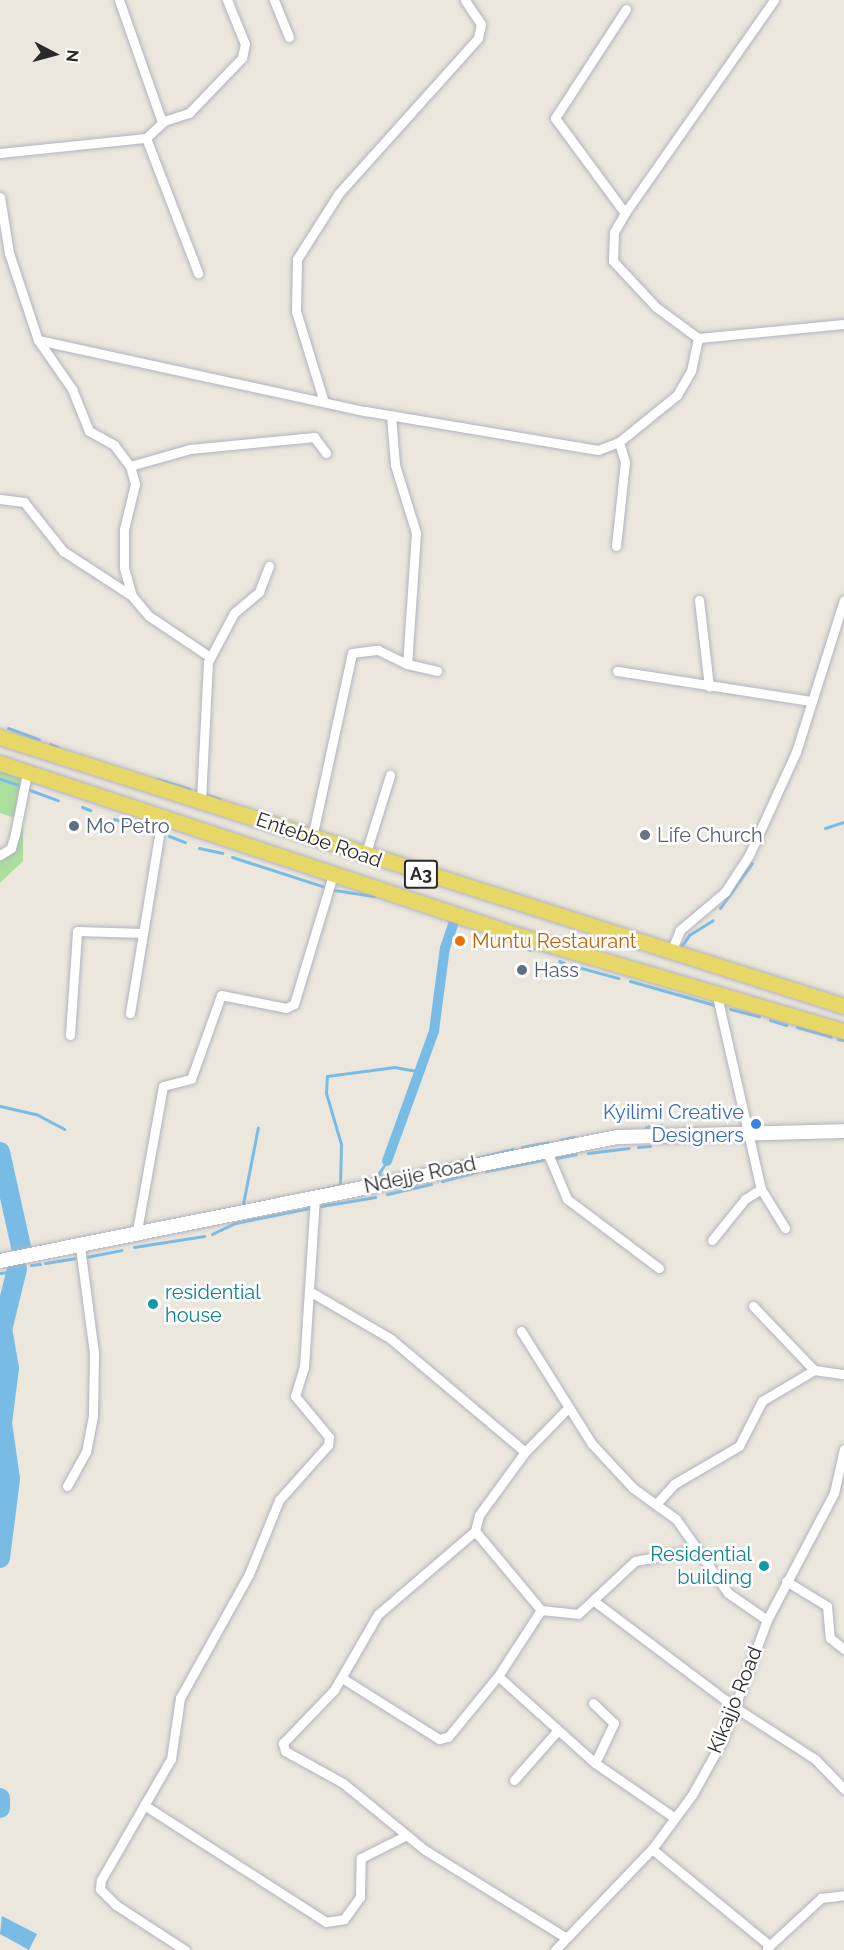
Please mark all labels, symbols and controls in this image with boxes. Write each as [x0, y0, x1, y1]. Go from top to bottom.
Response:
north arrow [24, 24, 84, 84]
text: N [62, 49, 82, 63]
street label: Entebbe Road [253, 807, 385, 873]
place label: Mo Petro [86, 814, 170, 838]
marker: Mo Petro [67, 819, 81, 833]
place label: Life Church [657, 823, 763, 847]
marker: Life Church [638, 828, 652, 842]
road number: A3 [403, 859, 439, 889]
place label: Muntu Restaurant [472, 929, 636, 953]
marker: Muntu Restaurant [453, 934, 467, 948]
place label: Hass [534, 958, 579, 982]
marker: Hass [515, 963, 529, 977]
place label: Kyilimi Creative Designers [603, 1100, 744, 1147]
marker: Kyilimi Creative Designers [749, 1117, 763, 1131]
street label: Ndejje Road [362, 1151, 478, 1199]
place label: residential house [165, 1280, 261, 1327]
marker: residential house [146, 1297, 160, 1311]
place label: Residential building [650, 1542, 752, 1589]
marker: Residential building [757, 1559, 771, 1573]
street label: Kikajjo Road [703, 1643, 767, 1757]

